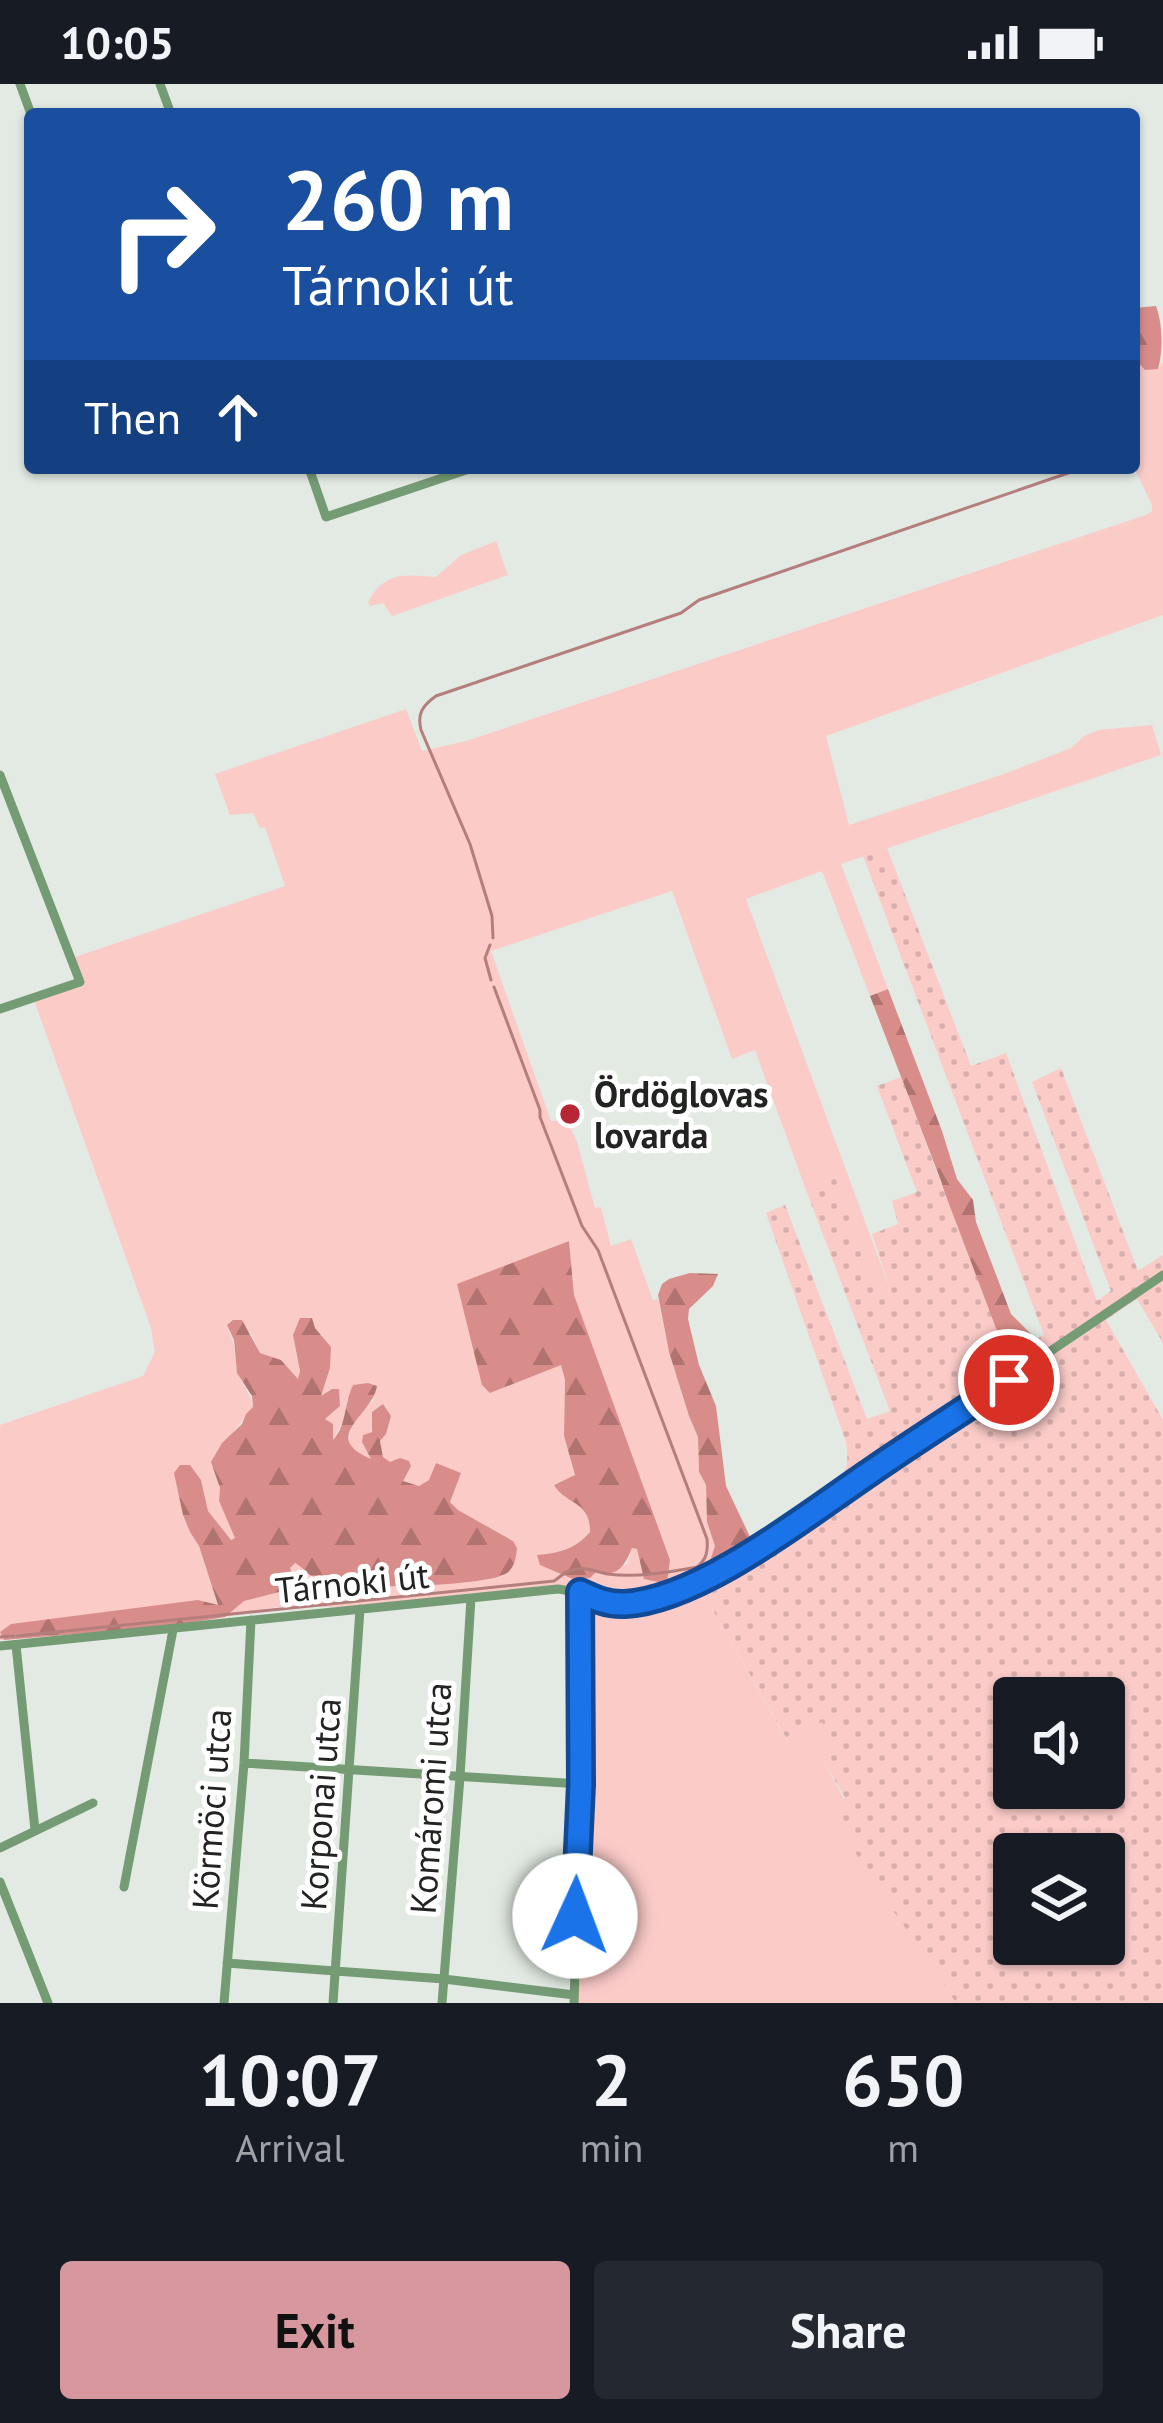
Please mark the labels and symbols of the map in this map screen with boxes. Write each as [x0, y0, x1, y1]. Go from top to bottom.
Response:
place label: Ördöglovas lovarda [594, 1070, 769, 1158]
marker: Ördöglovas lovarda [557, 1101, 583, 1127]
pin [958, 1329, 1060, 1431]
street label: Tárnoki út [273, 1551, 431, 1613]
street label: Komáromi utca [398, 1681, 462, 1915]
street label: Korponai utca [289, 1696, 351, 1912]
street label: Körmöci utca [181, 1707, 241, 1911]
position arrow [512, 1853, 638, 1979]

